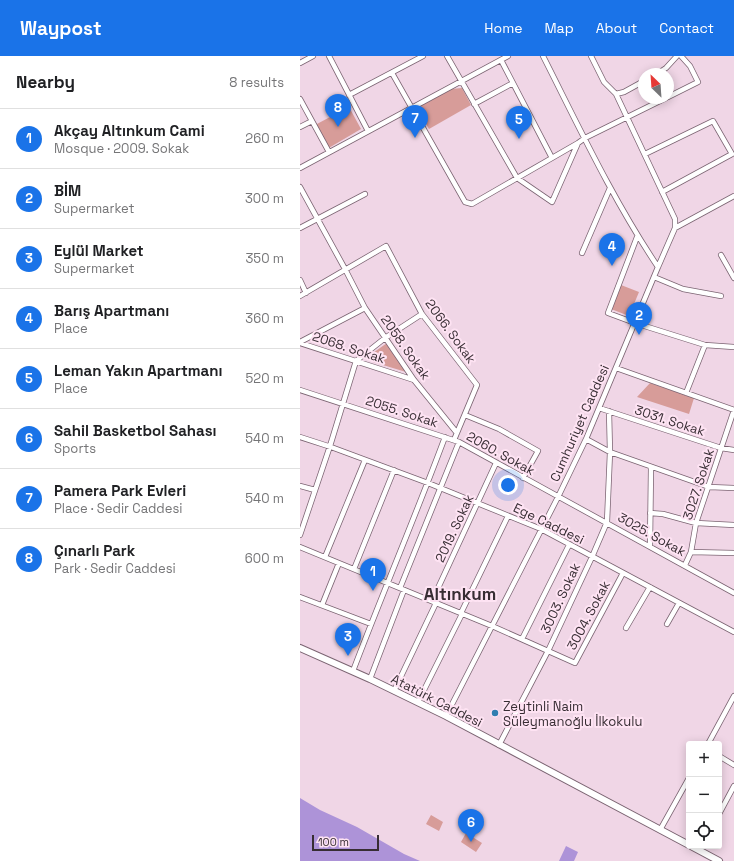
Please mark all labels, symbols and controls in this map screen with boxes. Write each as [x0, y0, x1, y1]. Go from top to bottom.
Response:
text: Waypost [20, 16, 102, 41]
text: Home [484, 19, 522, 37]
text: Map [544, 19, 574, 37]
text: About [596, 19, 637, 37]
text: Contact [659, 19, 714, 37]
north arrow [638, 68, 674, 104]
text: Nearby [16, 71, 75, 93]
text: 8 results [229, 74, 284, 91]
pin: 8 [325, 94, 351, 127]
pin: 7 [402, 105, 428, 138]
pin: 5 [506, 106, 532, 139]
text: Akçay Altınkum Cami [54, 121, 205, 140]
text: 1 [26, 130, 32, 147]
text: 260 m [245, 130, 284, 147]
text: Mosque · 2009. Sokak [54, 140, 189, 157]
text: BİM [54, 181, 81, 200]
text: 2 [25, 190, 33, 207]
text: 300 m [245, 190, 284, 207]
text: Supermarket [54, 200, 135, 217]
pin: 4 [599, 233, 625, 266]
text: Eylül Market [54, 241, 144, 260]
text: 3 [25, 250, 33, 267]
text: 350 m [246, 250, 284, 267]
text: Supermarket [54, 260, 135, 277]
street label: 2066. Sokak [422, 296, 480, 367]
text: Barış Apartmanı [54, 301, 169, 320]
pin: 2 [626, 302, 652, 335]
text: 4 [25, 310, 33, 327]
text: 360 m [245, 310, 284, 327]
street label: 2058. Sokak [377, 311, 434, 383]
text: Place [54, 320, 88, 337]
street label: 2068. Sokak [310, 328, 387, 367]
text: Leman Yakın Apartmanı [54, 361, 223, 380]
street label: Cumhuriyet Caddesi [546, 362, 613, 484]
text: 5 [25, 370, 33, 387]
text: 520 m [246, 370, 284, 387]
text: Place [54, 380, 88, 397]
street label: 2055. Sokak [363, 392, 440, 431]
street label: 3031. Sokak [633, 401, 707, 440]
text: Sahil Basketbol Sahası [54, 421, 217, 440]
street label: 2060. Sokak [463, 428, 538, 479]
text: 6 [25, 430, 33, 447]
text: 540 m [245, 430, 284, 447]
text: Sports [54, 440, 96, 457]
street label: 3027. Sokak [679, 446, 718, 522]
your location [498, 475, 518, 495]
text: Pamera Park Evleri [54, 481, 186, 500]
text: 7 [25, 490, 33, 507]
text: 540 m [245, 490, 284, 507]
street label: 2019. Sokak [431, 492, 478, 565]
street label: Ege Caddesi [511, 499, 587, 548]
text: Place · Sedir Caddesi [54, 500, 182, 517]
street label: 3025. Sokak [615, 509, 689, 560]
text: Çınarlı Park [54, 541, 135, 560]
text: 8 [25, 550, 33, 567]
text: 600 m [245, 550, 284, 567]
pin: 1 [360, 558, 386, 591]
text: Park · Sedir Caddesi [54, 560, 176, 577]
street label: 3003. Sokak [537, 560, 584, 636]
street label: 3004. Sokak [563, 578, 614, 653]
district label: Altınkum [424, 583, 496, 605]
pin: 3 [335, 623, 361, 656]
street label: Atatürk Caddesi [388, 670, 485, 731]
place label: Zeytinli Naim Süleymanoğlu İlkokulu [503, 698, 642, 730]
marker: Zeytinli Naim Süleymanoğlu İlkokulu [490, 708, 500, 718]
map controls [686, 741, 722, 849]
button: + [686, 741, 722, 777]
button: − [686, 777, 722, 813]
pin: 6 [458, 809, 484, 842]
button: locate [686, 813, 722, 849]
scale bar [312, 833, 379, 852]
text: 100 m [318, 835, 349, 849]

